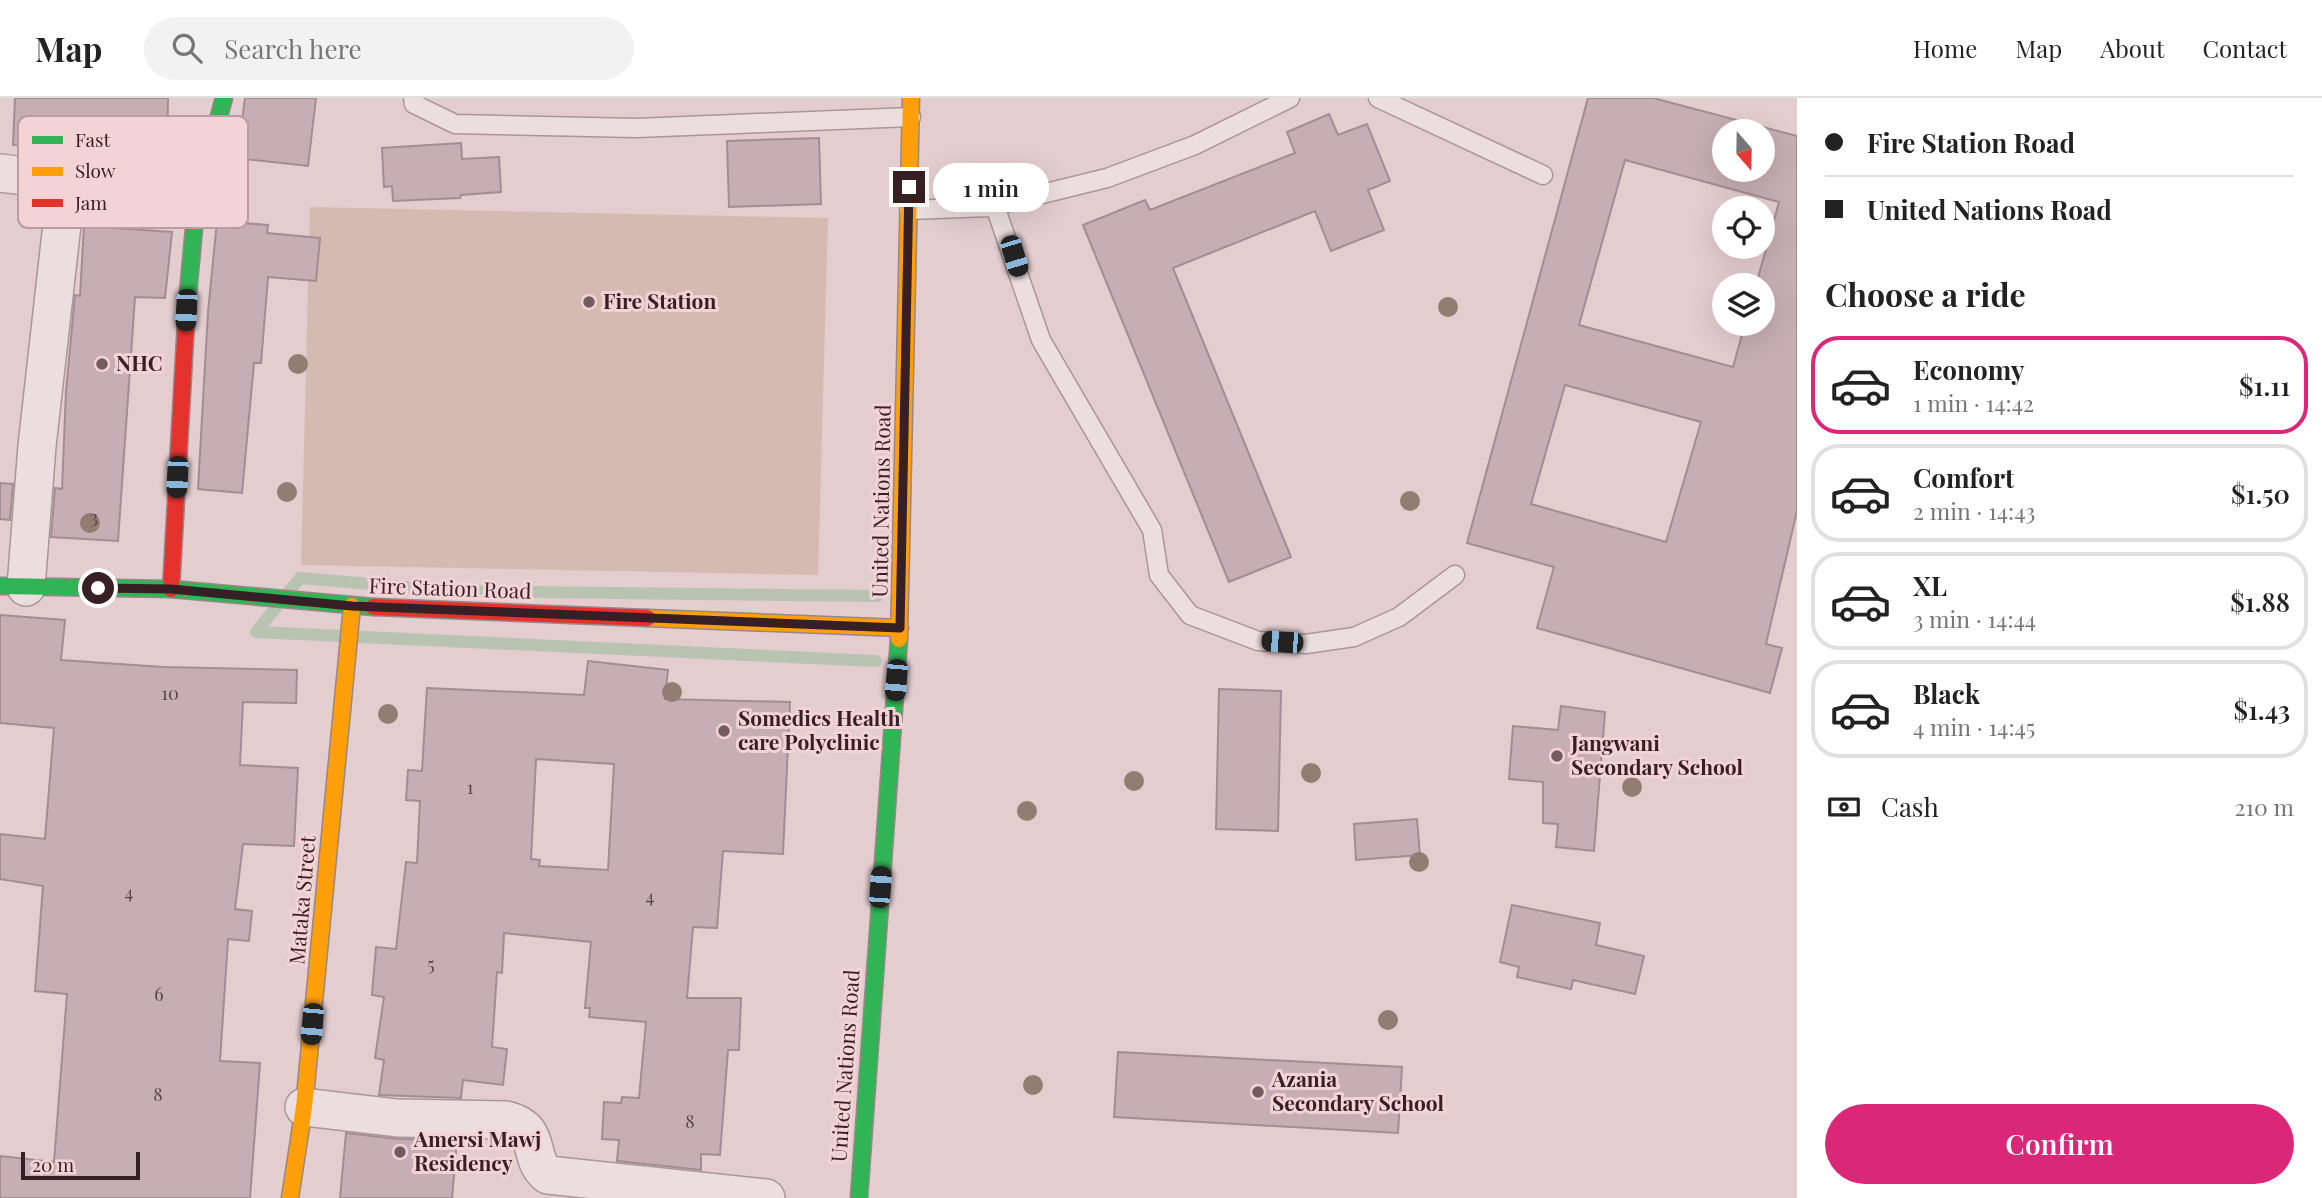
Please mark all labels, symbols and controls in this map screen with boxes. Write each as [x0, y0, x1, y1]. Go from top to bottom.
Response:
search box [144, 17, 634, 80]
text: Map [35, 26, 102, 70]
icon: search [168, 29, 206, 67]
text: Search here [224, 31, 362, 66]
text: Home [1913, 32, 1977, 64]
text: Map [2015, 32, 2062, 64]
text: About [2100, 32, 2164, 64]
text: Contact [2202, 32, 2287, 64]
legend [18, 116, 248, 228]
north arrow [1712, 119, 1774, 182]
map controls [1712, 119, 1775, 336]
text: Fire Station Road [1867, 125, 2075, 160]
text: Fast [75, 126, 111, 152]
text: Slow [75, 157, 116, 183]
callout: 1 min [934, 162, 1049, 212]
route end [893, 171, 925, 203]
text: 1 min [963, 172, 1019, 203]
text: Jam [74, 189, 107, 215]
text: United Nations Road [1867, 192, 2112, 227]
button: locate [1712, 196, 1775, 259]
car [998, 233, 1031, 279]
text: Choose a ride [1825, 272, 2026, 315]
button: layers [1712, 273, 1775, 336]
place label: Fire Station [603, 286, 716, 314]
car [175, 288, 198, 332]
marker: Fire Station [581, 294, 597, 310]
place label: NHC [116, 348, 163, 376]
text: Economy [1913, 352, 2024, 387]
icon: car [1829, 354, 1892, 417]
marker: NHC [94, 356, 110, 372]
text: $1.11 [2239, 368, 2290, 403]
text: 1 min · 14:42 [1913, 387, 2034, 418]
street label: United Nations Road [864, 404, 896, 598]
car [166, 455, 189, 499]
text: Comfort [1913, 460, 2014, 495]
icon: car [1829, 462, 1892, 525]
text: $1.50 [2231, 476, 2290, 511]
text: 2 min · 14:43 [1913, 495, 2035, 526]
house number: 3 [90, 505, 98, 529]
text: XL [1913, 568, 1947, 603]
street label: Fire Station Road [368, 570, 532, 604]
icon: car [1829, 570, 1892, 633]
route start [82, 572, 114, 604]
text: $1.88 [2230, 584, 2290, 619]
text: 3 min · 14:44 [1913, 603, 2036, 634]
car [1261, 630, 1304, 654]
car [884, 658, 909, 702]
text: Black [1913, 676, 1980, 711]
icon: car [1829, 678, 1892, 741]
house number: 10 [161, 681, 179, 705]
text: $1.43 [2233, 692, 2290, 727]
place label: Somedics Health care Polyclinic [738, 703, 901, 755]
text: 4 min · 14:45 [1913, 711, 2035, 742]
marker: Somedics Health care Polyclinic [716, 723, 732, 739]
place label: Jangwani Secondary School [1570, 728, 1743, 780]
marker: Jangwani Secondary School [1549, 748, 1565, 764]
house number: 1 [467, 775, 474, 799]
icon: cash [1825, 788, 1863, 826]
text: Cash [1881, 789, 1939, 824]
text: 210 m [2235, 791, 2294, 822]
street label: Mataka Street [281, 833, 321, 966]
car [869, 865, 892, 909]
house number: 4 [125, 880, 134, 904]
house number: 4 [646, 884, 655, 908]
house number: 5 [427, 952, 435, 976]
street label: United Nations Road [823, 969, 865, 1163]
house number: 6 [154, 982, 164, 1006]
car [300, 1002, 325, 1046]
place label: Azania Secondary School [1271, 1064, 1444, 1116]
house number: 8 [153, 1082, 163, 1106]
marker: Azania Secondary School [1250, 1084, 1266, 1100]
button: Confirm [1825, 1104, 2294, 1184]
house number: 8 [685, 1109, 695, 1133]
place label: Amersi Mawj Residency [413, 1124, 541, 1176]
marker: Amersi Mawj Residency [392, 1144, 408, 1160]
scale bar [21, 1149, 140, 1181]
text: 20 m [32, 1151, 74, 1177]

